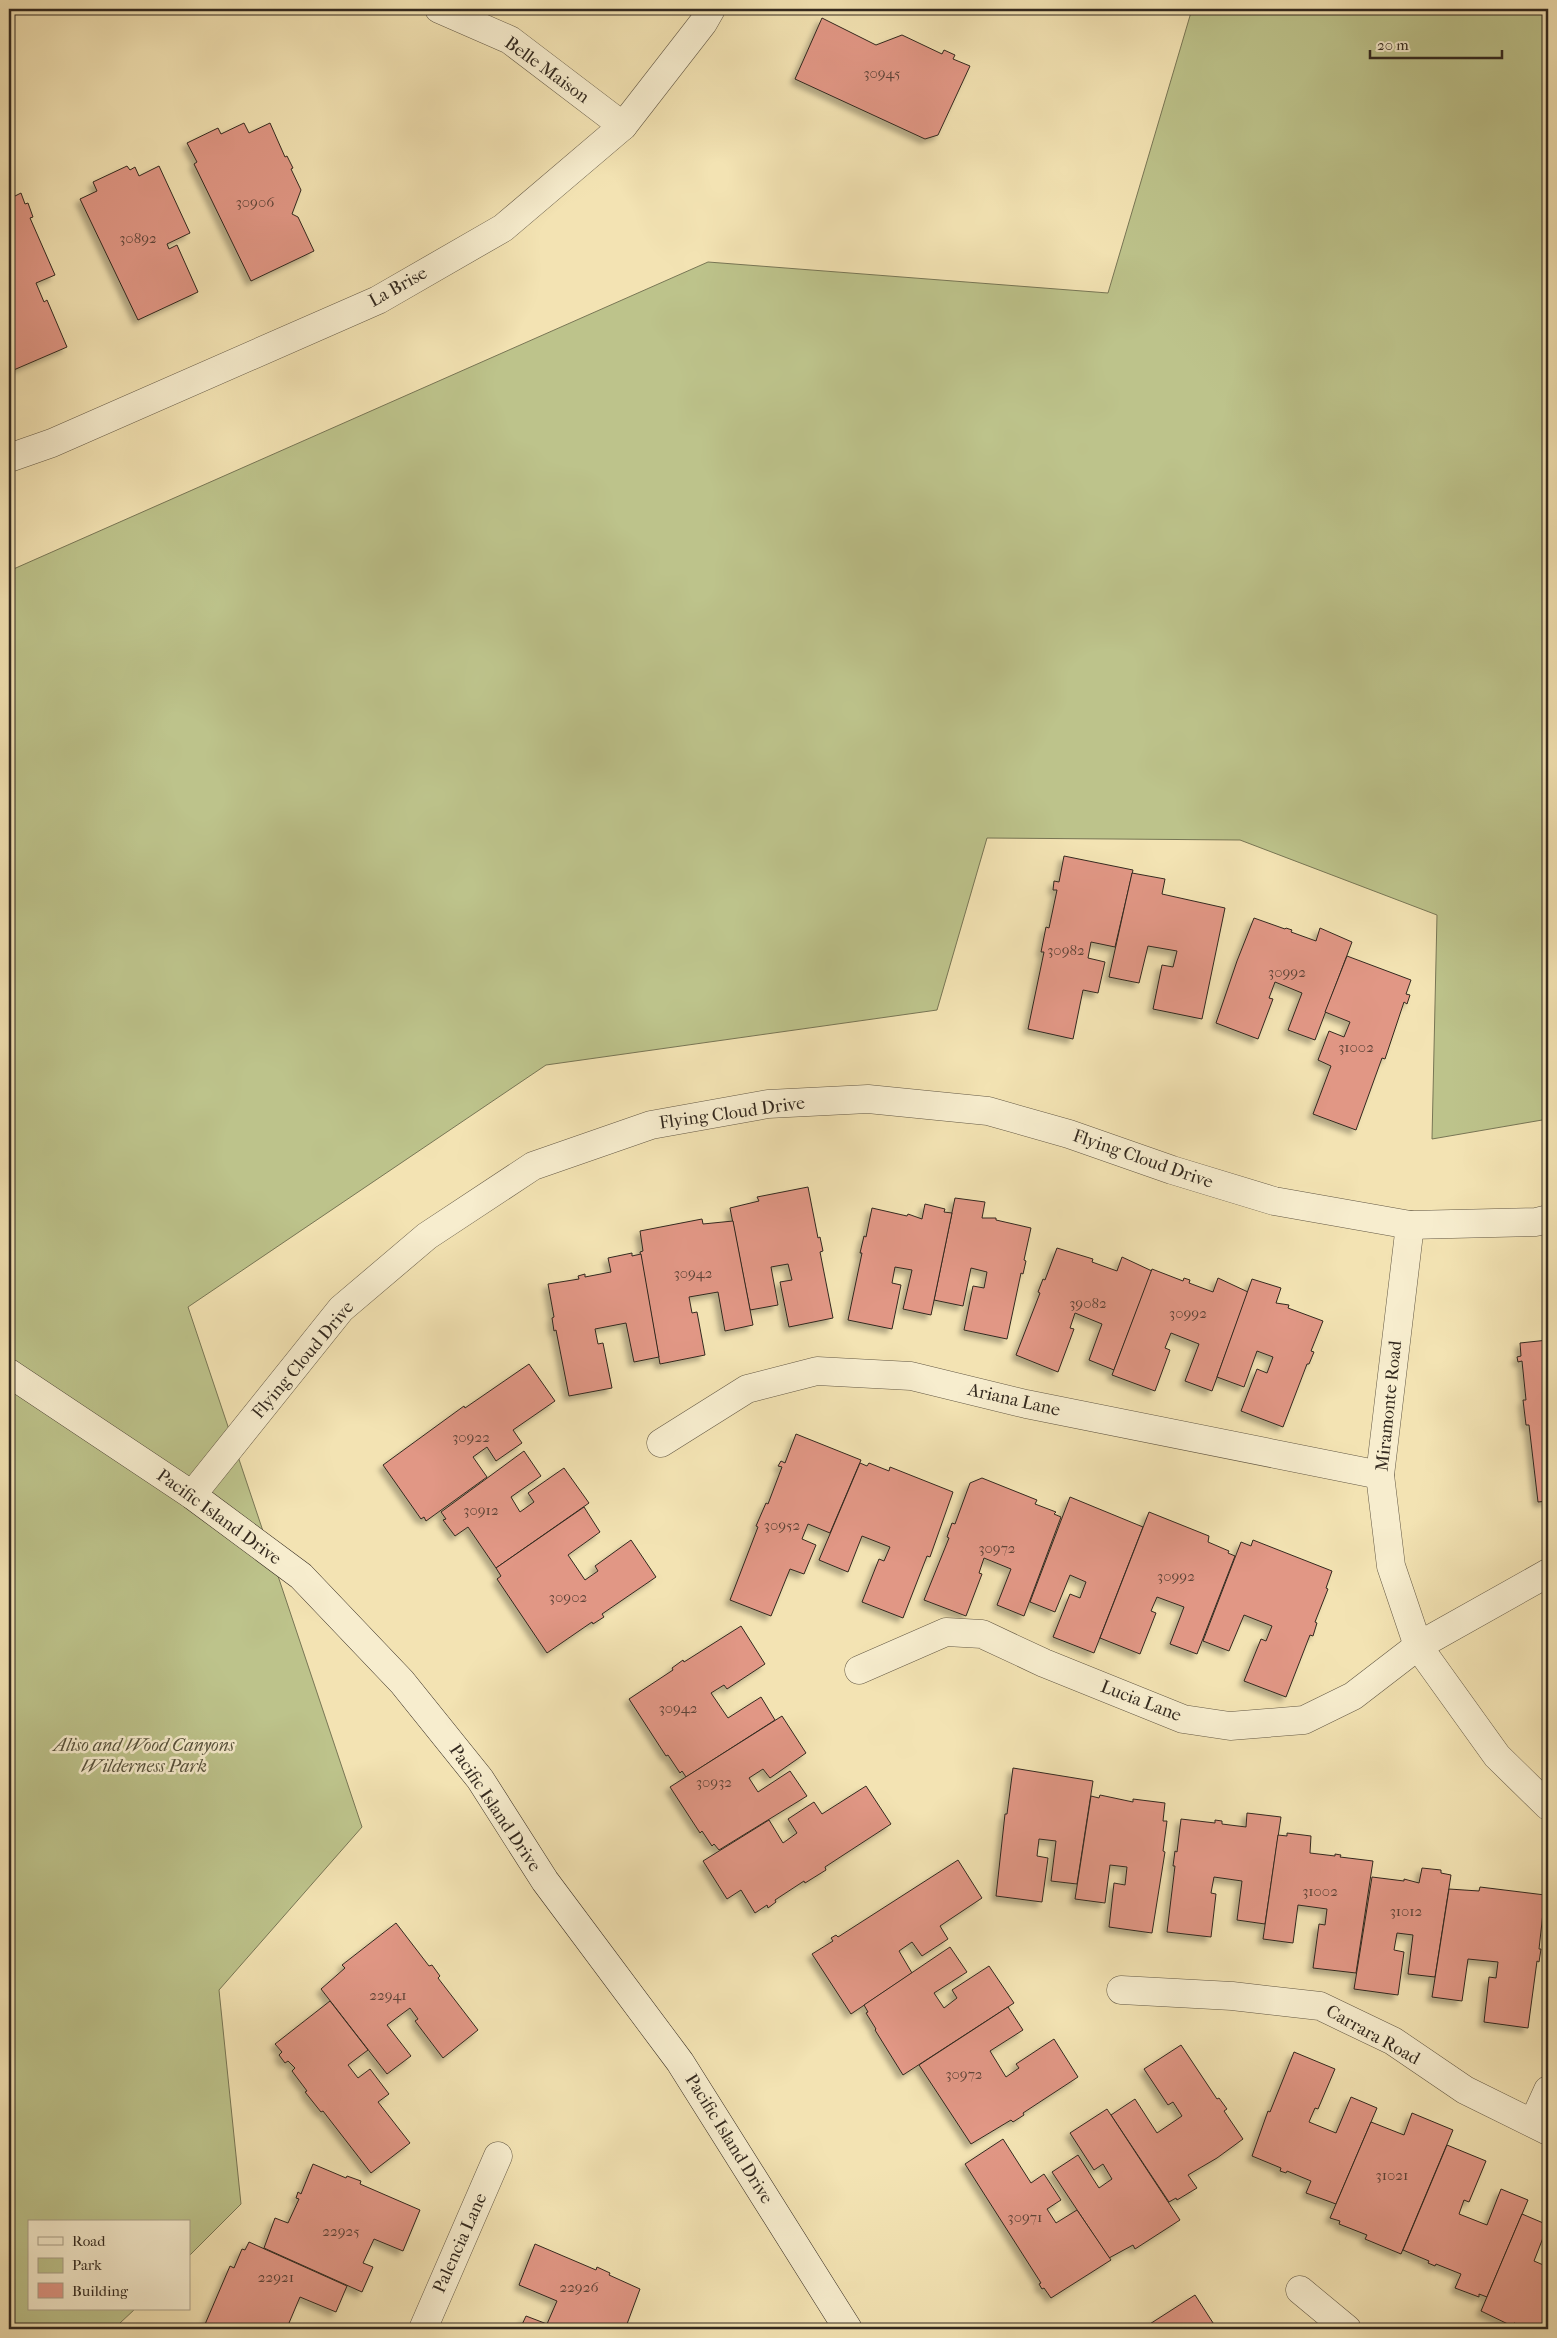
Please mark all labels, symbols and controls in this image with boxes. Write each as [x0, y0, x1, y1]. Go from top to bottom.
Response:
scale bar [1370, 28, 1502, 60]
street label: Belle Maison [501, 32, 594, 108]
text: 20 m [1377, 36, 1409, 54]
house number: 30945 [863, 64, 901, 82]
house number: 30906 [236, 193, 275, 211]
house number: 30892 [119, 229, 157, 247]
street label: La Brise [365, 262, 431, 312]
house number: 30982 [1047, 941, 1085, 959]
house number: 30992 [1268, 963, 1306, 981]
house number: 31002 [1338, 1038, 1374, 1056]
street label: Flying Cloud Drive [658, 1092, 806, 1134]
street label: Flying Cloud Drive [1070, 1125, 1216, 1193]
house number: 30942 [674, 1264, 713, 1282]
house number: 39082 [1069, 1294, 1107, 1312]
street label: Flying Cloud Drive [248, 1297, 358, 1423]
house number: 30992 [1169, 1304, 1207, 1322]
street label: Miramonte Road [1372, 1339, 1406, 1472]
street label: Ariana Lane [965, 1379, 1062, 1421]
house number: 30922 [452, 1428, 490, 1446]
street label: Pacific Island Drive [153, 1465, 286, 1569]
house number: 30912 [463, 1501, 499, 1519]
house number: 30952 [764, 1516, 801, 1534]
house number: 30972 [978, 1539, 1016, 1557]
house number: 30992 [1157, 1567, 1195, 1585]
house number: 30902 [549, 1588, 587, 1606]
street label: Lucia Lane [1098, 1676, 1184, 1726]
house number: 30942 [659, 1699, 698, 1717]
park label: Aliso and Wood Canyons Wilderness Park [52, 1735, 235, 1777]
street label: Pacific Island Drive [445, 1740, 545, 1876]
house number: 30932 [696, 1773, 732, 1791]
house number: 31002 [1302, 1882, 1338, 1900]
house number: 31012 [1390, 1902, 1423, 1920]
house number: 22941 [369, 1986, 407, 2004]
street label: Carrara Road [1322, 2001, 1424, 2069]
house number: 30972 [945, 2065, 983, 2083]
street label: Pacific Island Drive [681, 2070, 777, 2208]
house number: 31021 [1376, 2166, 1408, 2184]
street label: Palencia Lane [429, 2190, 491, 2296]
house number: 30971 [1008, 2208, 1042, 2226]
legend [28, 2220, 190, 2310]
house number: 22925 [322, 2222, 360, 2240]
text: Road [72, 2232, 106, 2250]
text: Park [72, 2256, 102, 2274]
house number: 22921 [258, 2268, 294, 2286]
house number: 22926 [559, 2278, 599, 2296]
text: Building [72, 2282, 129, 2300]

